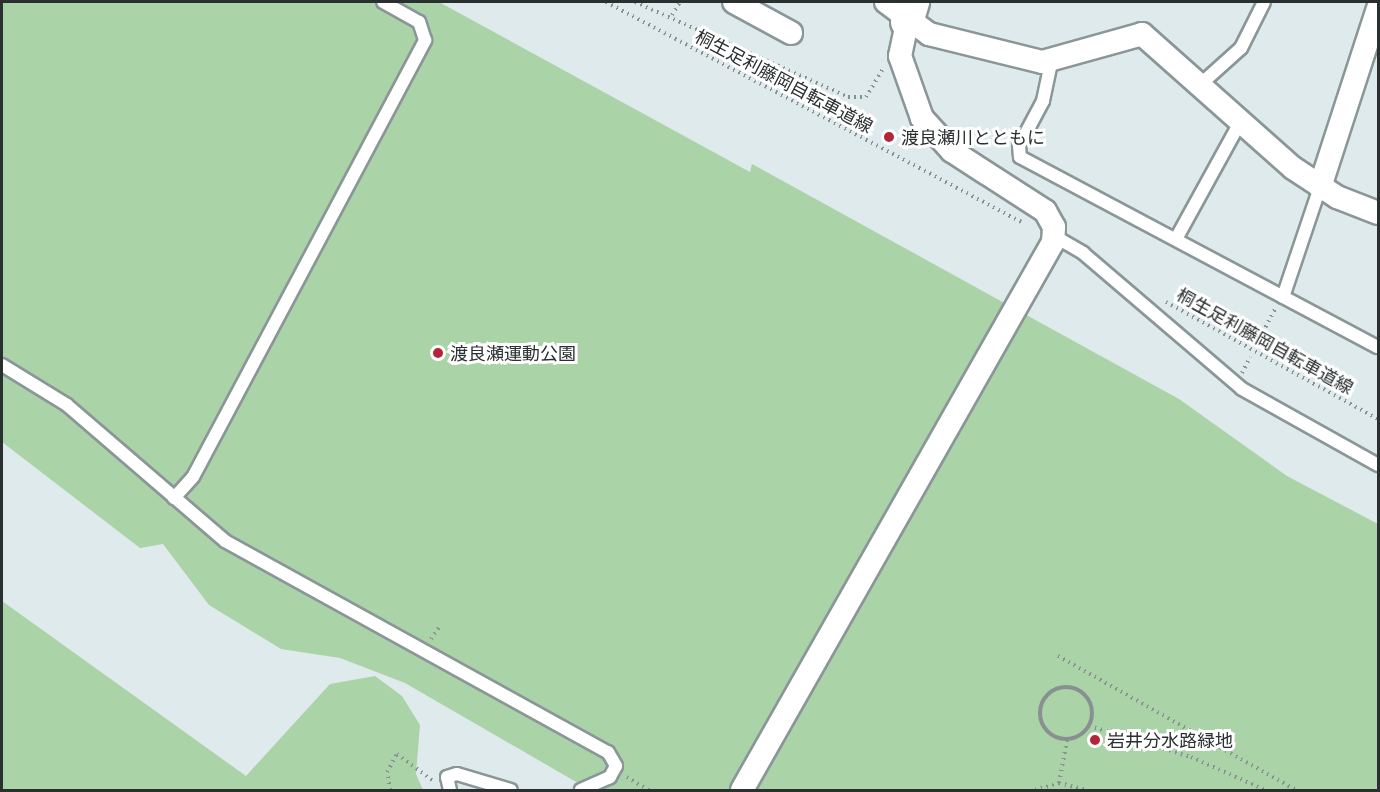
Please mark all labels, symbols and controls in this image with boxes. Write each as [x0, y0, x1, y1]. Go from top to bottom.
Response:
street label: 桐生足利藤岡自転車道線 [692, 25, 876, 137]
place label: 渡良瀬川とともに [901, 126, 1045, 148]
marker: 渡良瀬川とともに [882, 130, 896, 144]
street label: 桐生足利藤岡自転車道線 [1173, 284, 1357, 398]
place label: 渡良瀬運動公園 [450, 342, 576, 364]
marker: 渡良瀬運動公園 [431, 346, 445, 360]
place label: 岩井分水路緑地 [1107, 729, 1233, 751]
marker: 岩井分水路緑地 [1088, 733, 1102, 747]

